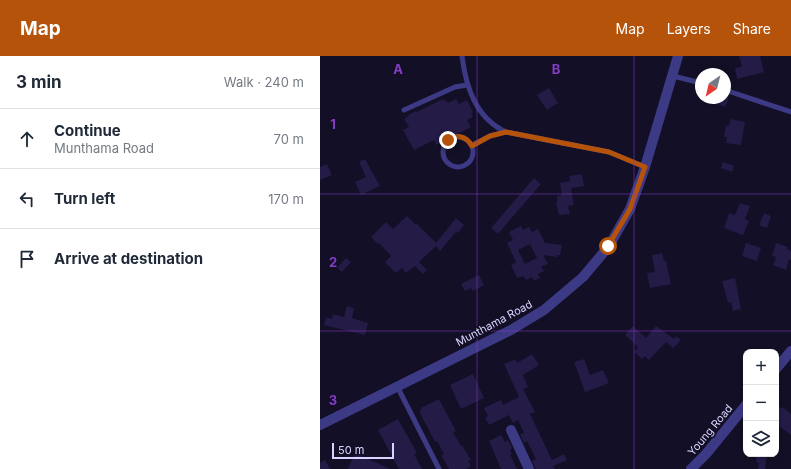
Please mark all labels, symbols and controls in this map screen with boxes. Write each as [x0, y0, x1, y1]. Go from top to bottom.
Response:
text: Map [20, 17, 61, 40]
text: Map [616, 20, 645, 37]
text: Layers [667, 20, 711, 37]
text: Share [733, 20, 771, 37]
text: A [393, 61, 403, 77]
text: B [552, 61, 561, 77]
north arrow [695, 68, 731, 104]
text: 3 min [16, 72, 62, 92]
text: Walk · 240 m [224, 74, 304, 90]
text: 1 [330, 116, 336, 132]
text: Continue [54, 121, 121, 140]
icon: ahead [16, 128, 38, 150]
text: 70 m [274, 131, 304, 147]
route end [439, 131, 457, 149]
text: Munthama Road [54, 140, 154, 156]
icon: left [16, 188, 38, 210]
text: Turn left [54, 189, 115, 208]
text: 170 m [268, 191, 304, 207]
route start [599, 237, 617, 255]
icon: arrive [16, 248, 38, 270]
text: Arrive at destination [54, 249, 203, 268]
text: 2 [329, 254, 337, 270]
street label: Munthama Road [453, 297, 535, 349]
map controls [743, 349, 779, 457]
button: + [743, 349, 779, 385]
button: − [743, 385, 779, 421]
text: 3 [329, 392, 337, 408]
street label: Young Road [685, 402, 735, 458]
button: layers [743, 421, 779, 457]
scale bar [332, 441, 394, 460]
text: 50 m [338, 443, 364, 457]

